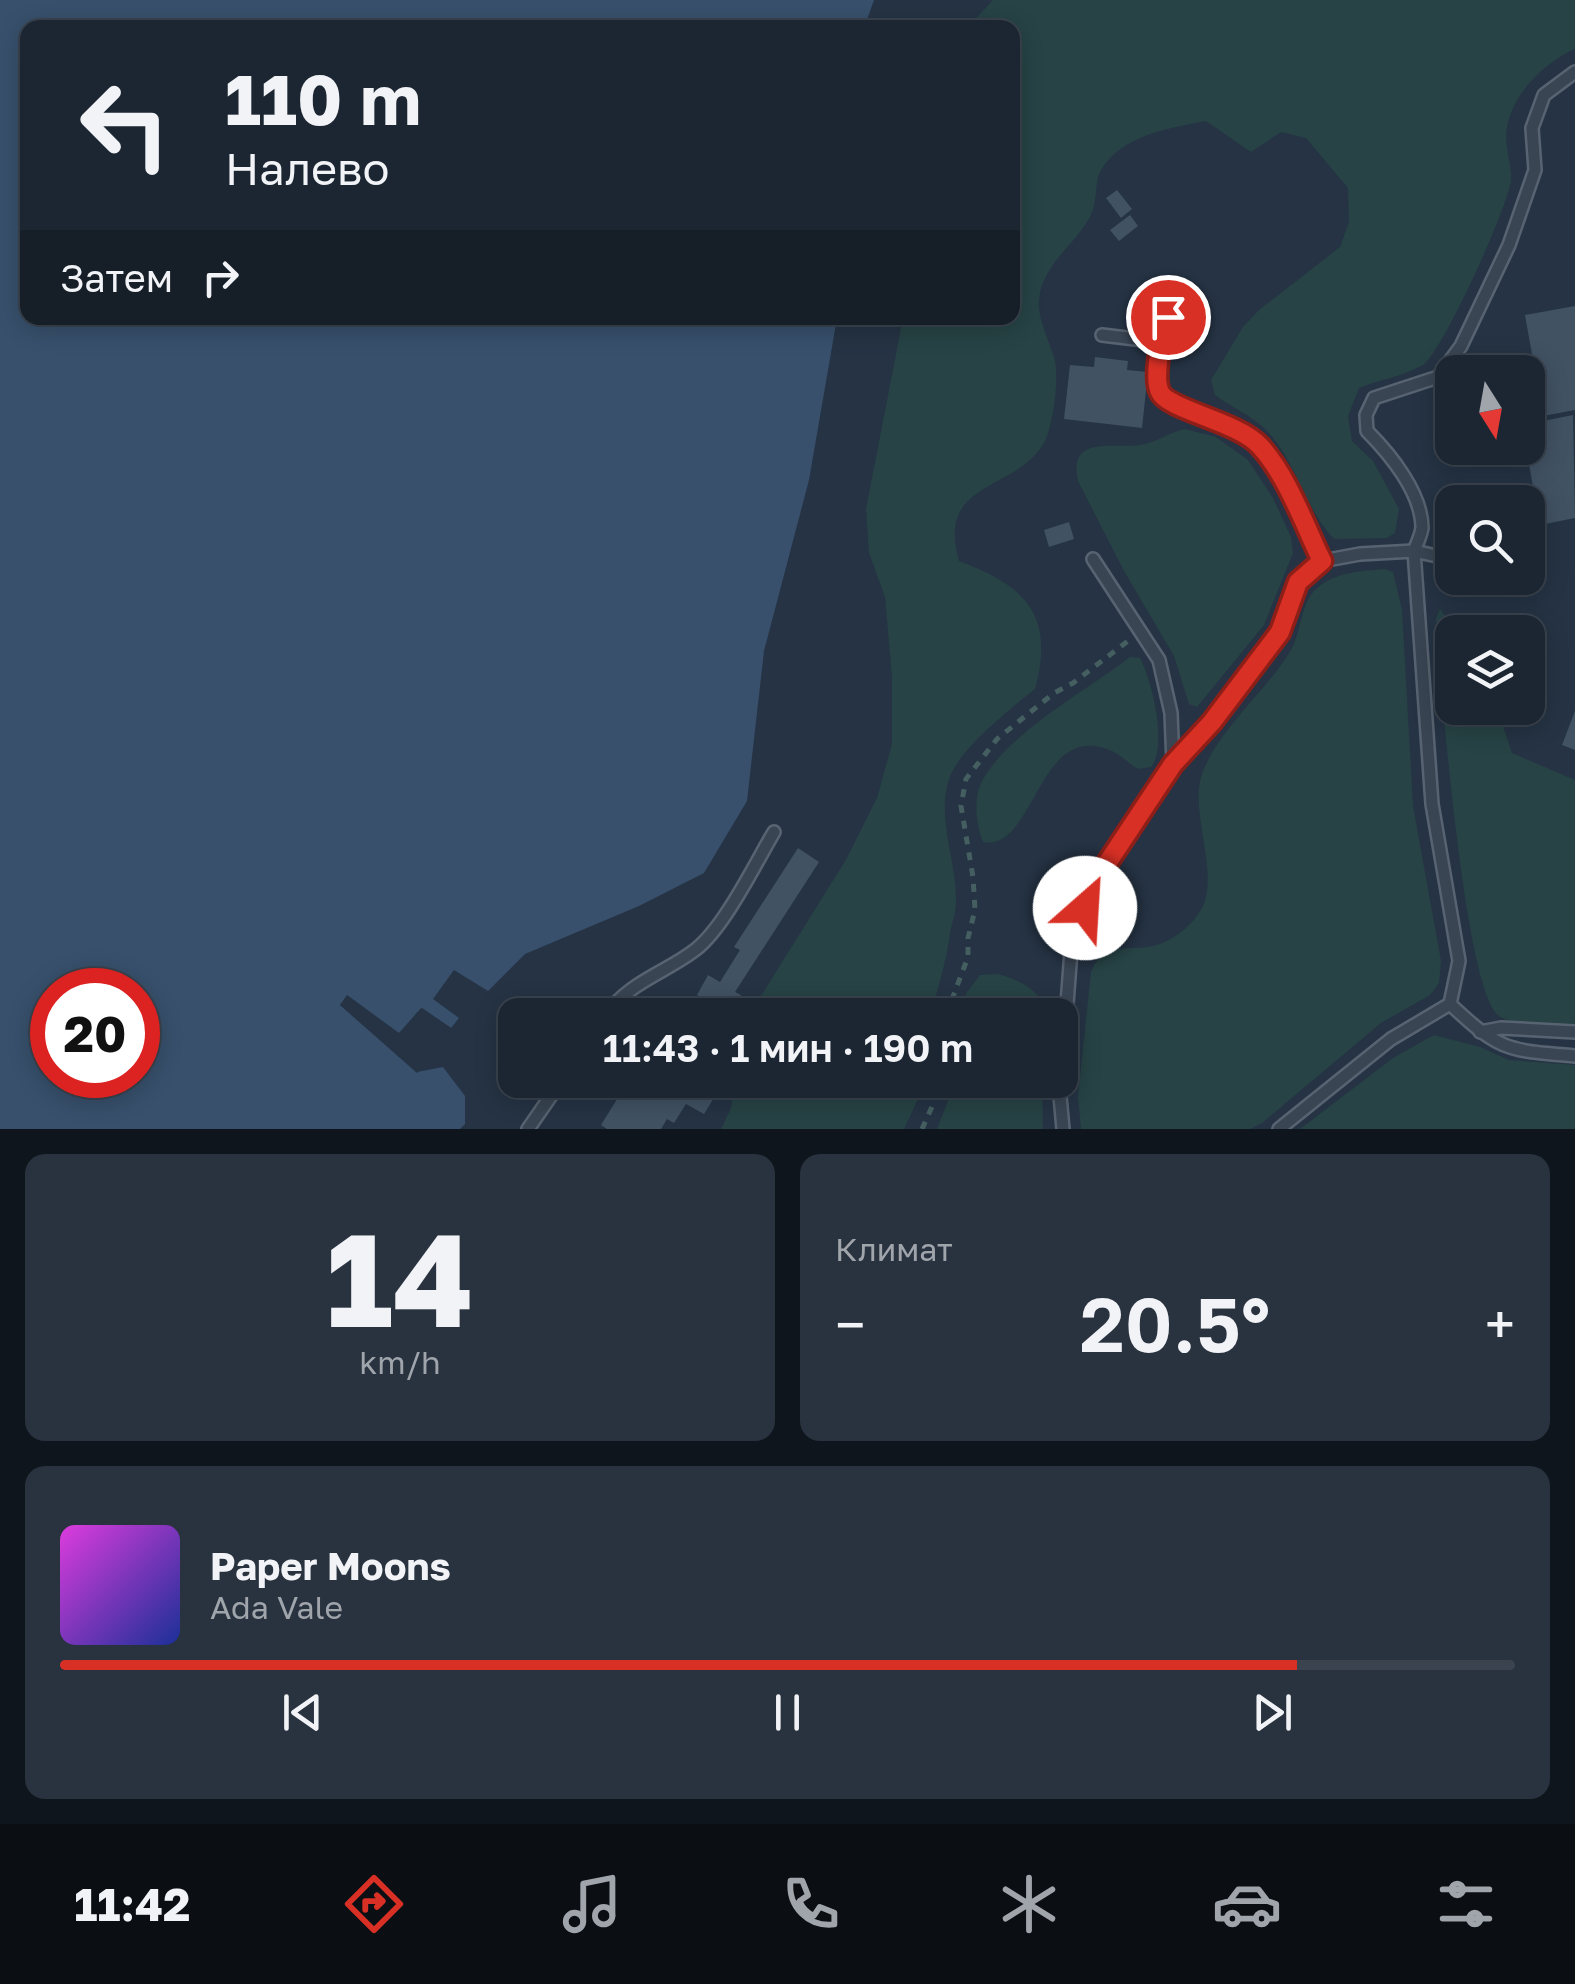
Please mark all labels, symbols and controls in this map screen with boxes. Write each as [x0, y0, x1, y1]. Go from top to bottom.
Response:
text: 110 m [225, 56, 421, 140]
icon: left [60, 60, 190, 190]
text: Налево [225, 141, 389, 195]
icon: right [193, 250, 248, 305]
text: Затем [60, 255, 173, 300]
pin [1126, 275, 1211, 360]
icon: arrive [1141, 290, 1196, 345]
north arrow [1435, 355, 1545, 465]
map controls [1435, 355, 1545, 725]
button: search [1435, 485, 1545, 595]
button: layers [1435, 615, 1545, 725]
position arrow [1033, 856, 1137, 960]
speed limit sign: 20 [30, 968, 160, 1098]
text: 11:43 · 1 мин · 190 m [603, 1025, 973, 1070]
text: 14 [326, 1200, 474, 1356]
text: Климат [835, 1230, 953, 1268]
text: 20.5° [1080, 1278, 1270, 1369]
text: − [835, 1291, 865, 1357]
text: + [1485, 1291, 1515, 1357]
text: km/h [359, 1343, 441, 1381]
text: Paper Moons [210, 1543, 451, 1588]
text: Ada Vale [210, 1588, 343, 1626]
icon: previous [275, 1685, 330, 1740]
icon: pause [760, 1685, 815, 1740]
icon: next [1245, 1685, 1300, 1740]
icon: directions [339, 1869, 409, 1939]
icon: music [557, 1869, 627, 1939]
icon: phone [776, 1869, 846, 1939]
icon: climate [994, 1869, 1064, 1939]
icon: car [1212, 1869, 1282, 1939]
icon: filters [1431, 1869, 1501, 1939]
text: 11:42 [74, 1877, 191, 1931]

